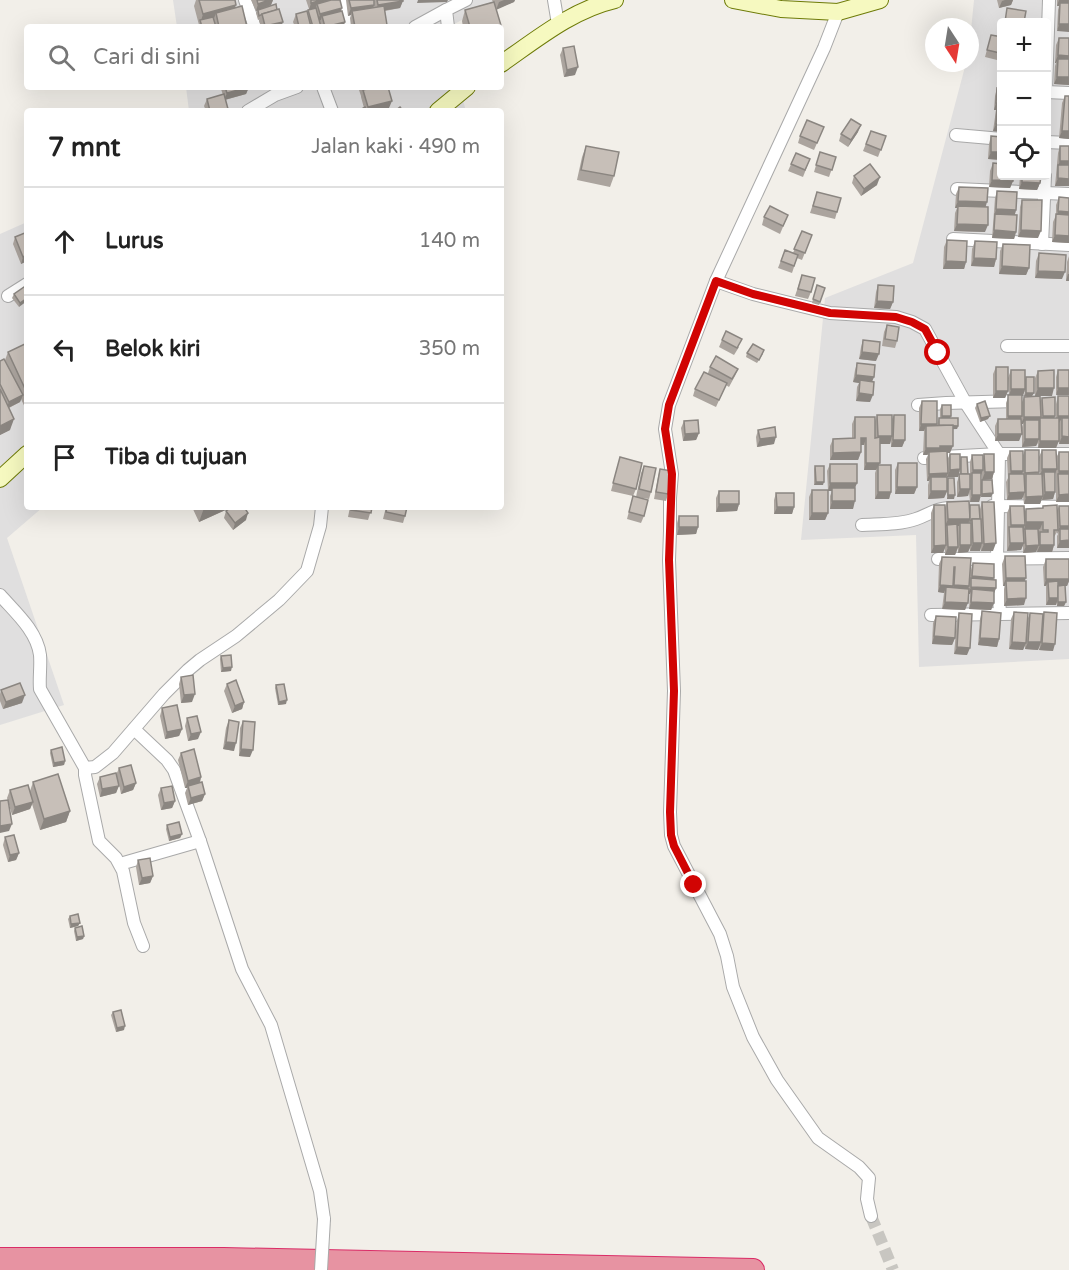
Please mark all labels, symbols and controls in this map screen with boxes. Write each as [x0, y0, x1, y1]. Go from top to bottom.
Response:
north arrow [925, 18, 979, 72]
map controls [997, 18, 1051, 180]
button: + [997, 18, 1051, 72]
search box [24, 24, 504, 90]
icon: search [45, 41, 78, 74]
text: Cari di sini [93, 44, 200, 70]
button: − [997, 72, 1051, 126]
button: locate [997, 126, 1051, 180]
text: 7 mnt [48, 132, 120, 163]
text: Jalan kaki · 490 m [311, 135, 480, 159]
icon: ahead [48, 225, 81, 258]
text: Lurus [105, 228, 163, 254]
text: 140 m [419, 229, 480, 253]
icon: left [48, 333, 81, 366]
text: Belok kiri [105, 336, 201, 362]
text: 350 m [419, 337, 480, 361]
route start [924, 339, 950, 365]
icon: arrive [48, 441, 81, 474]
text: Tiba di tujuan [105, 444, 247, 470]
route end [680, 871, 706, 897]

